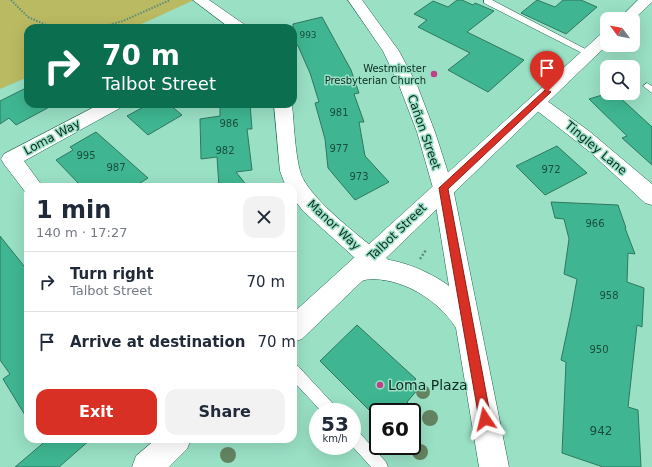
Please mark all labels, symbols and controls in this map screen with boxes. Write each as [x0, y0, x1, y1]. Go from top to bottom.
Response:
north arrow [600, 12, 640, 52]
map controls [600, 12, 640, 100]
house number: 993 [299, 30, 317, 40]
text: 70 m [102, 39, 180, 72]
icon: right [36, 40, 88, 92]
pin [530, 51, 564, 92]
icon: arrive [536, 57, 558, 79]
button: search [600, 60, 640, 100]
place label: Westminster Presbyterian Church [325, 63, 427, 86]
marker: Westminster Presbyterian Church [429, 69, 439, 79]
text: Talbot Street [102, 73, 216, 94]
street label: Cañon Street [405, 93, 444, 172]
house number: 981 [329, 107, 349, 118]
street label: Loma Way [21, 116, 83, 158]
house number: 986 [219, 118, 239, 129]
street label: Tingley Lane [562, 118, 630, 178]
house number: 977 [329, 143, 349, 154]
house number: 982 [215, 145, 235, 156]
house number: 995 [76, 150, 96, 161]
house number: 987 [106, 162, 126, 173]
house number: 972 [541, 164, 561, 175]
house number: 973 [349, 171, 369, 182]
text: 1 min [36, 196, 111, 224]
button: close [243, 196, 285, 238]
street label: Manor Way [305, 197, 363, 253]
street label: Talbot Street [364, 200, 429, 264]
house number: 966 [585, 218, 605, 229]
text: 140 m · 17:27 [36, 225, 127, 240]
text: Turn right [70, 265, 154, 283]
icon: right [36, 271, 58, 293]
text: 70 m [247, 273, 285, 291]
text: Talbot Street [70, 283, 152, 298]
house number: 958 [599, 290, 619, 301]
icon: arrive [36, 331, 58, 353]
text: Arrive at destination [70, 333, 245, 351]
text: 70 m [257, 333, 296, 351]
house number: 950 [589, 344, 609, 355]
place label: Loma Plaza [388, 377, 468, 393]
marker: Loma Plaza [375, 380, 385, 390]
button: Exit [36, 389, 157, 435]
button: Share [165, 389, 285, 435]
position arrow [464, 398, 506, 440]
speed limit sign: 60 [369, 403, 421, 455]
text: 53 [321, 412, 349, 436]
house number: 942 [590, 424, 612, 438]
text: km/h [322, 433, 348, 444]

